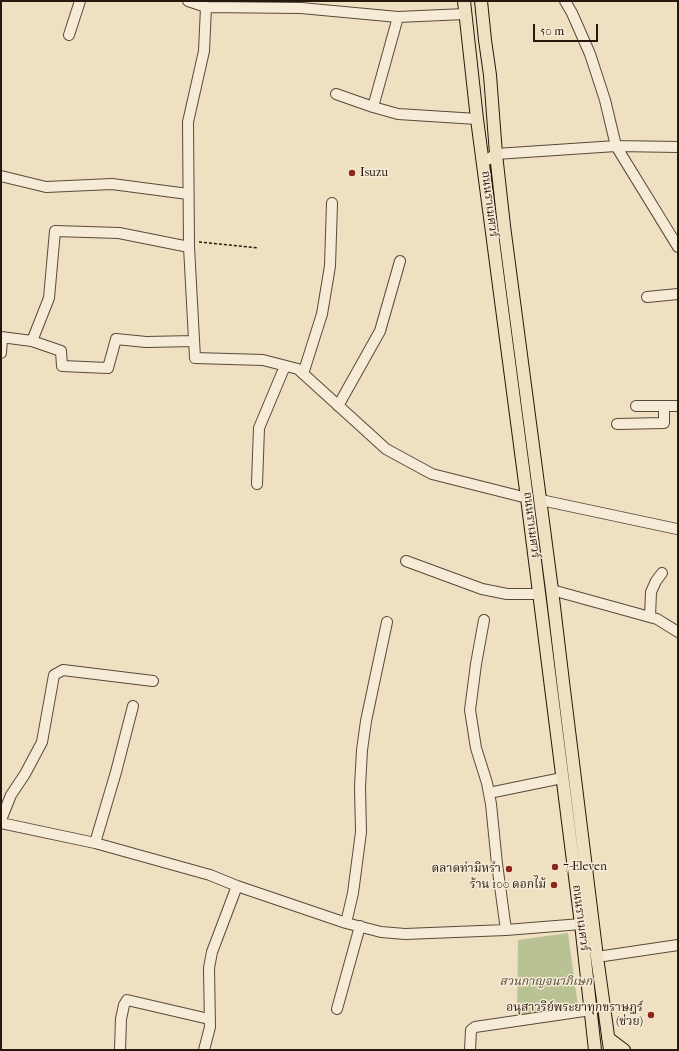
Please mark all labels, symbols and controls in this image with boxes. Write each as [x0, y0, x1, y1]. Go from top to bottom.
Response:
scale bar [535, 16, 600, 42]
text: 50 m [540, 24, 564, 38]
place label: Isuzu [360, 166, 388, 180]
marker: Isuzu [347, 168, 357, 178]
street label: ถนนราเมศวร์ [478, 170, 500, 238]
street label: ถนนราเมศวร์ [520, 491, 542, 559]
place label: 7-Eleven [563, 860, 607, 874]
place label: ตลาดท่ามิหรำ [432, 862, 501, 876]
marker: 7-Eleven [550, 862, 560, 872]
marker: ตลาดท่ามิหรำ [504, 864, 514, 874]
place label: ร้าน 100 ดอกไม้ [470, 878, 546, 892]
marker: ร้าน 100 ดอกไม้ [549, 880, 559, 890]
street label: ถนนราเมศวร์ [569, 884, 591, 952]
park label: สวนกาญจนาภิเษก [500, 975, 592, 989]
place label: อนุสาวรีย์พระยาทุกขราษฎร์ (ช่วย) [506, 1001, 643, 1029]
marker: อนุสาวรีย์พระยาทุกขราษฎร์ (ช่วย) [646, 1010, 656, 1020]

